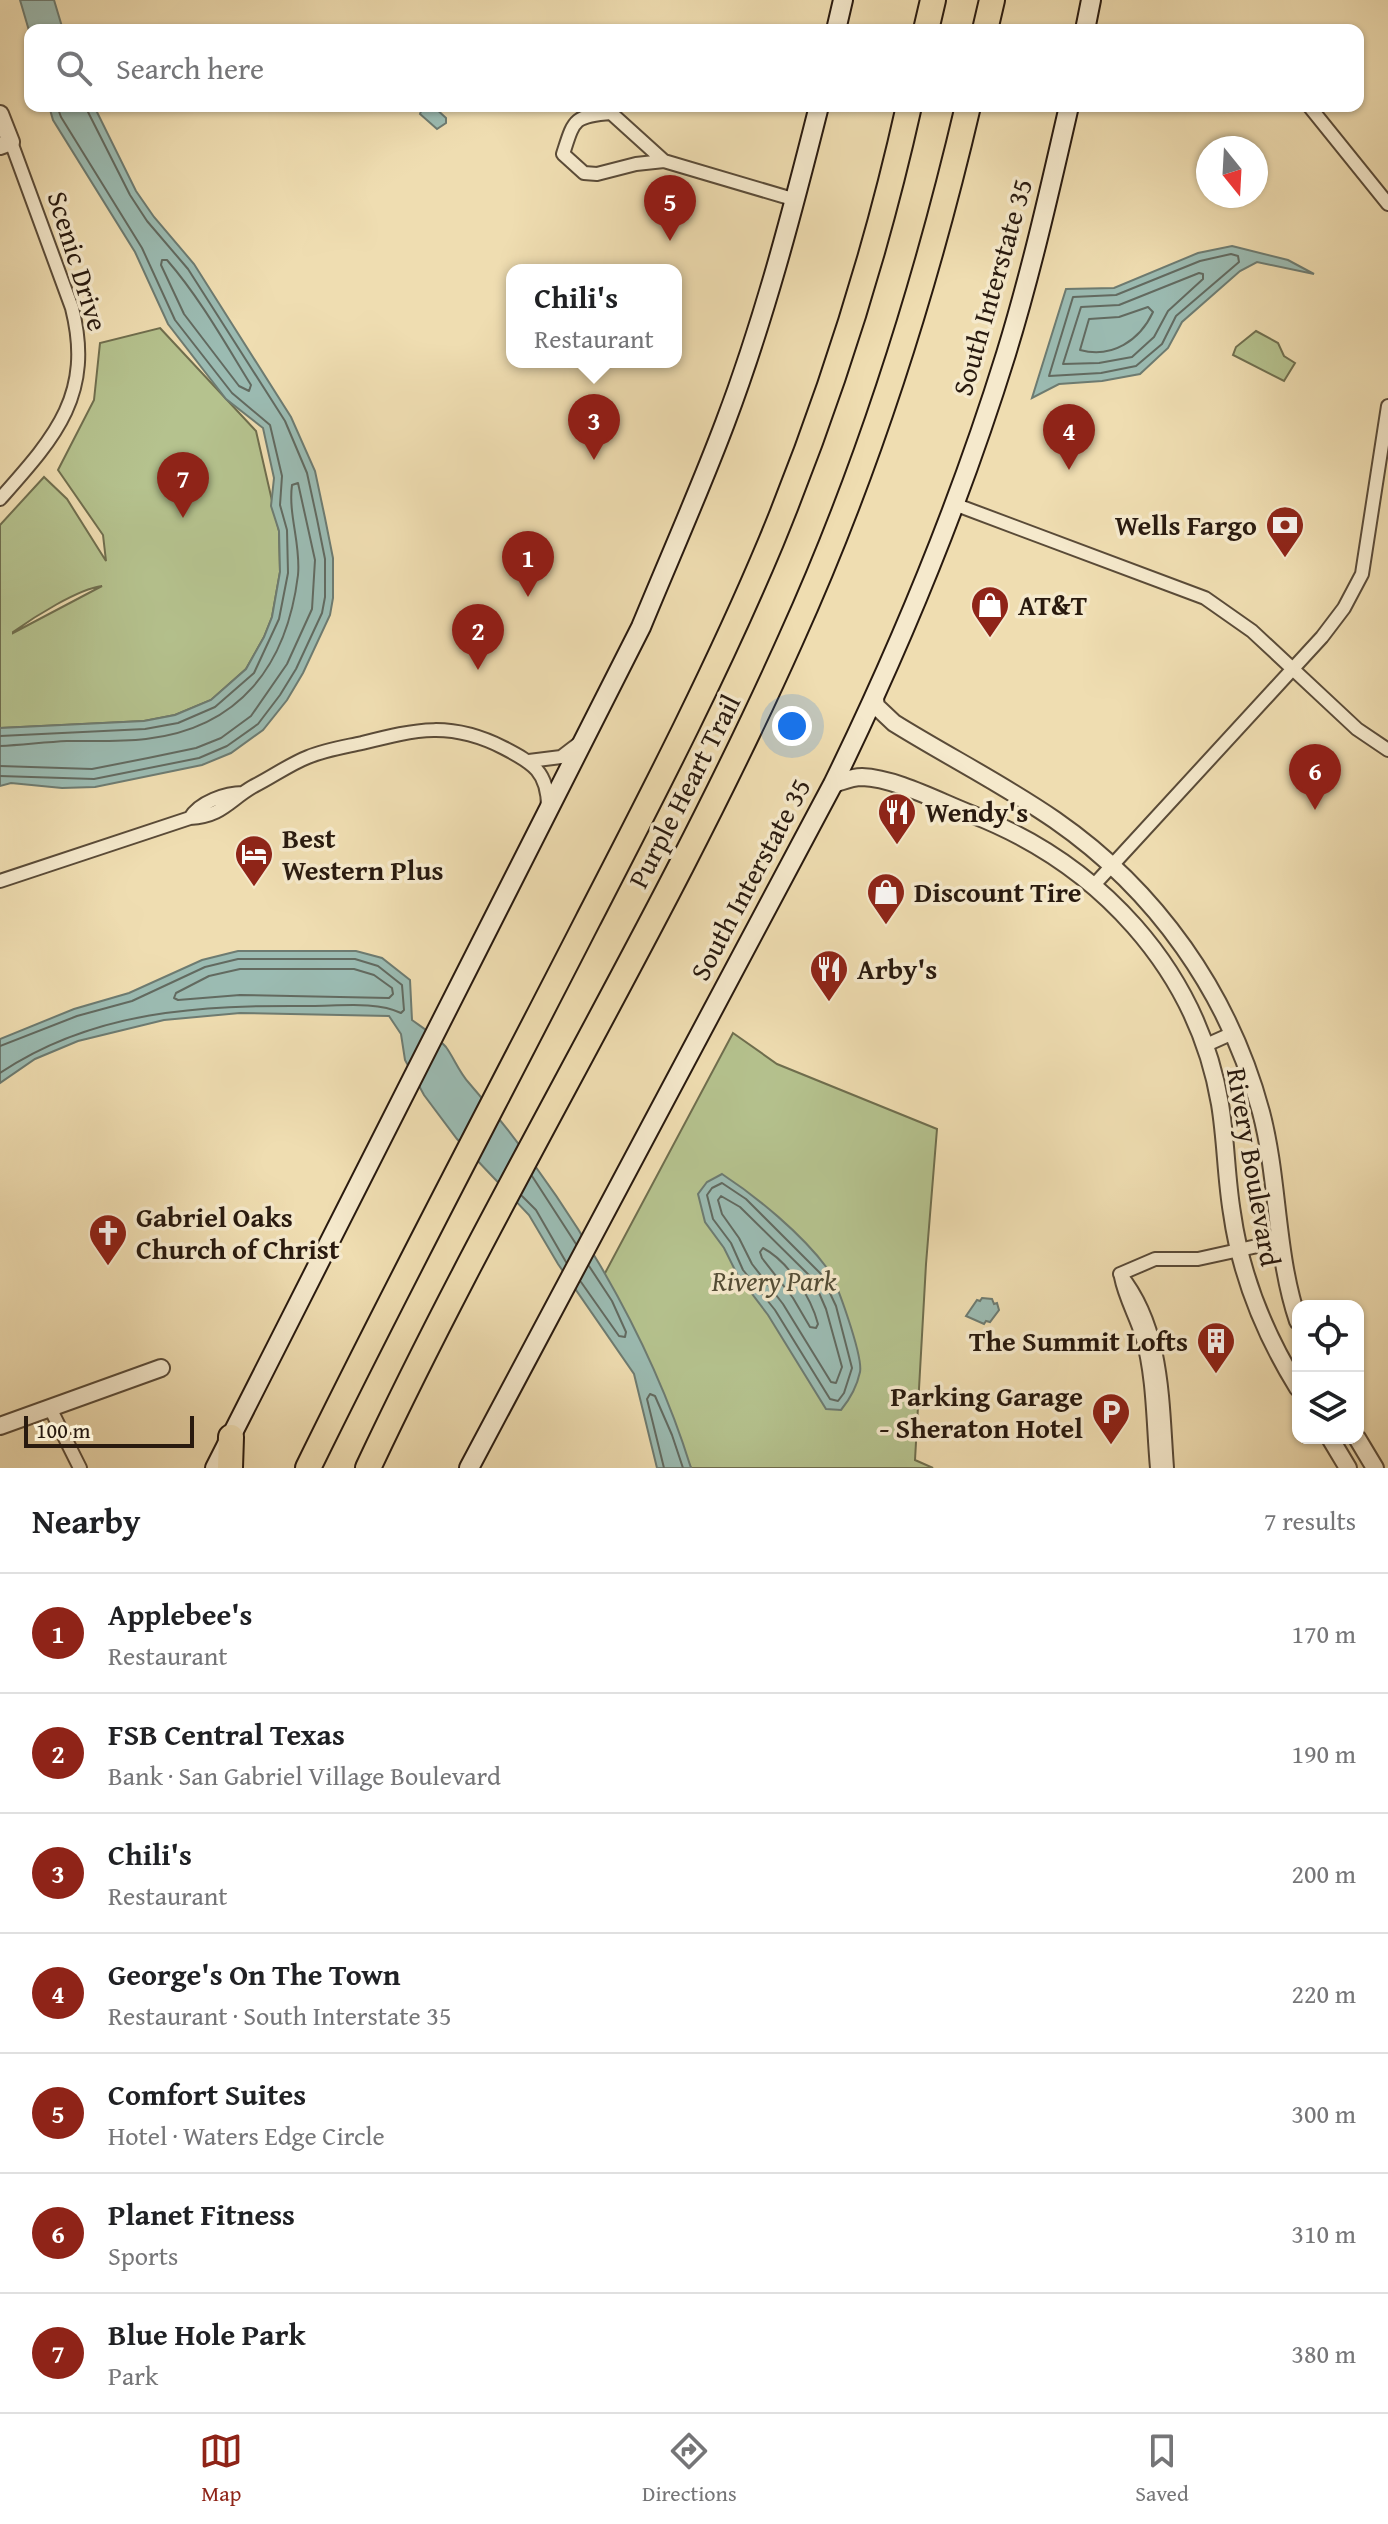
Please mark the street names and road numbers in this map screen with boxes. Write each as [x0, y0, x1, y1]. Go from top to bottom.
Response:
street label: South Interstate 35 [941, 173, 1042, 400]
street label: Scenic Drive [38, 186, 119, 336]
street label: Purple Heart Trail [617, 687, 750, 895]
street label: South Interstate 35 [679, 770, 820, 987]
street label: Rivery Boulevard [1217, 1064, 1292, 1270]

